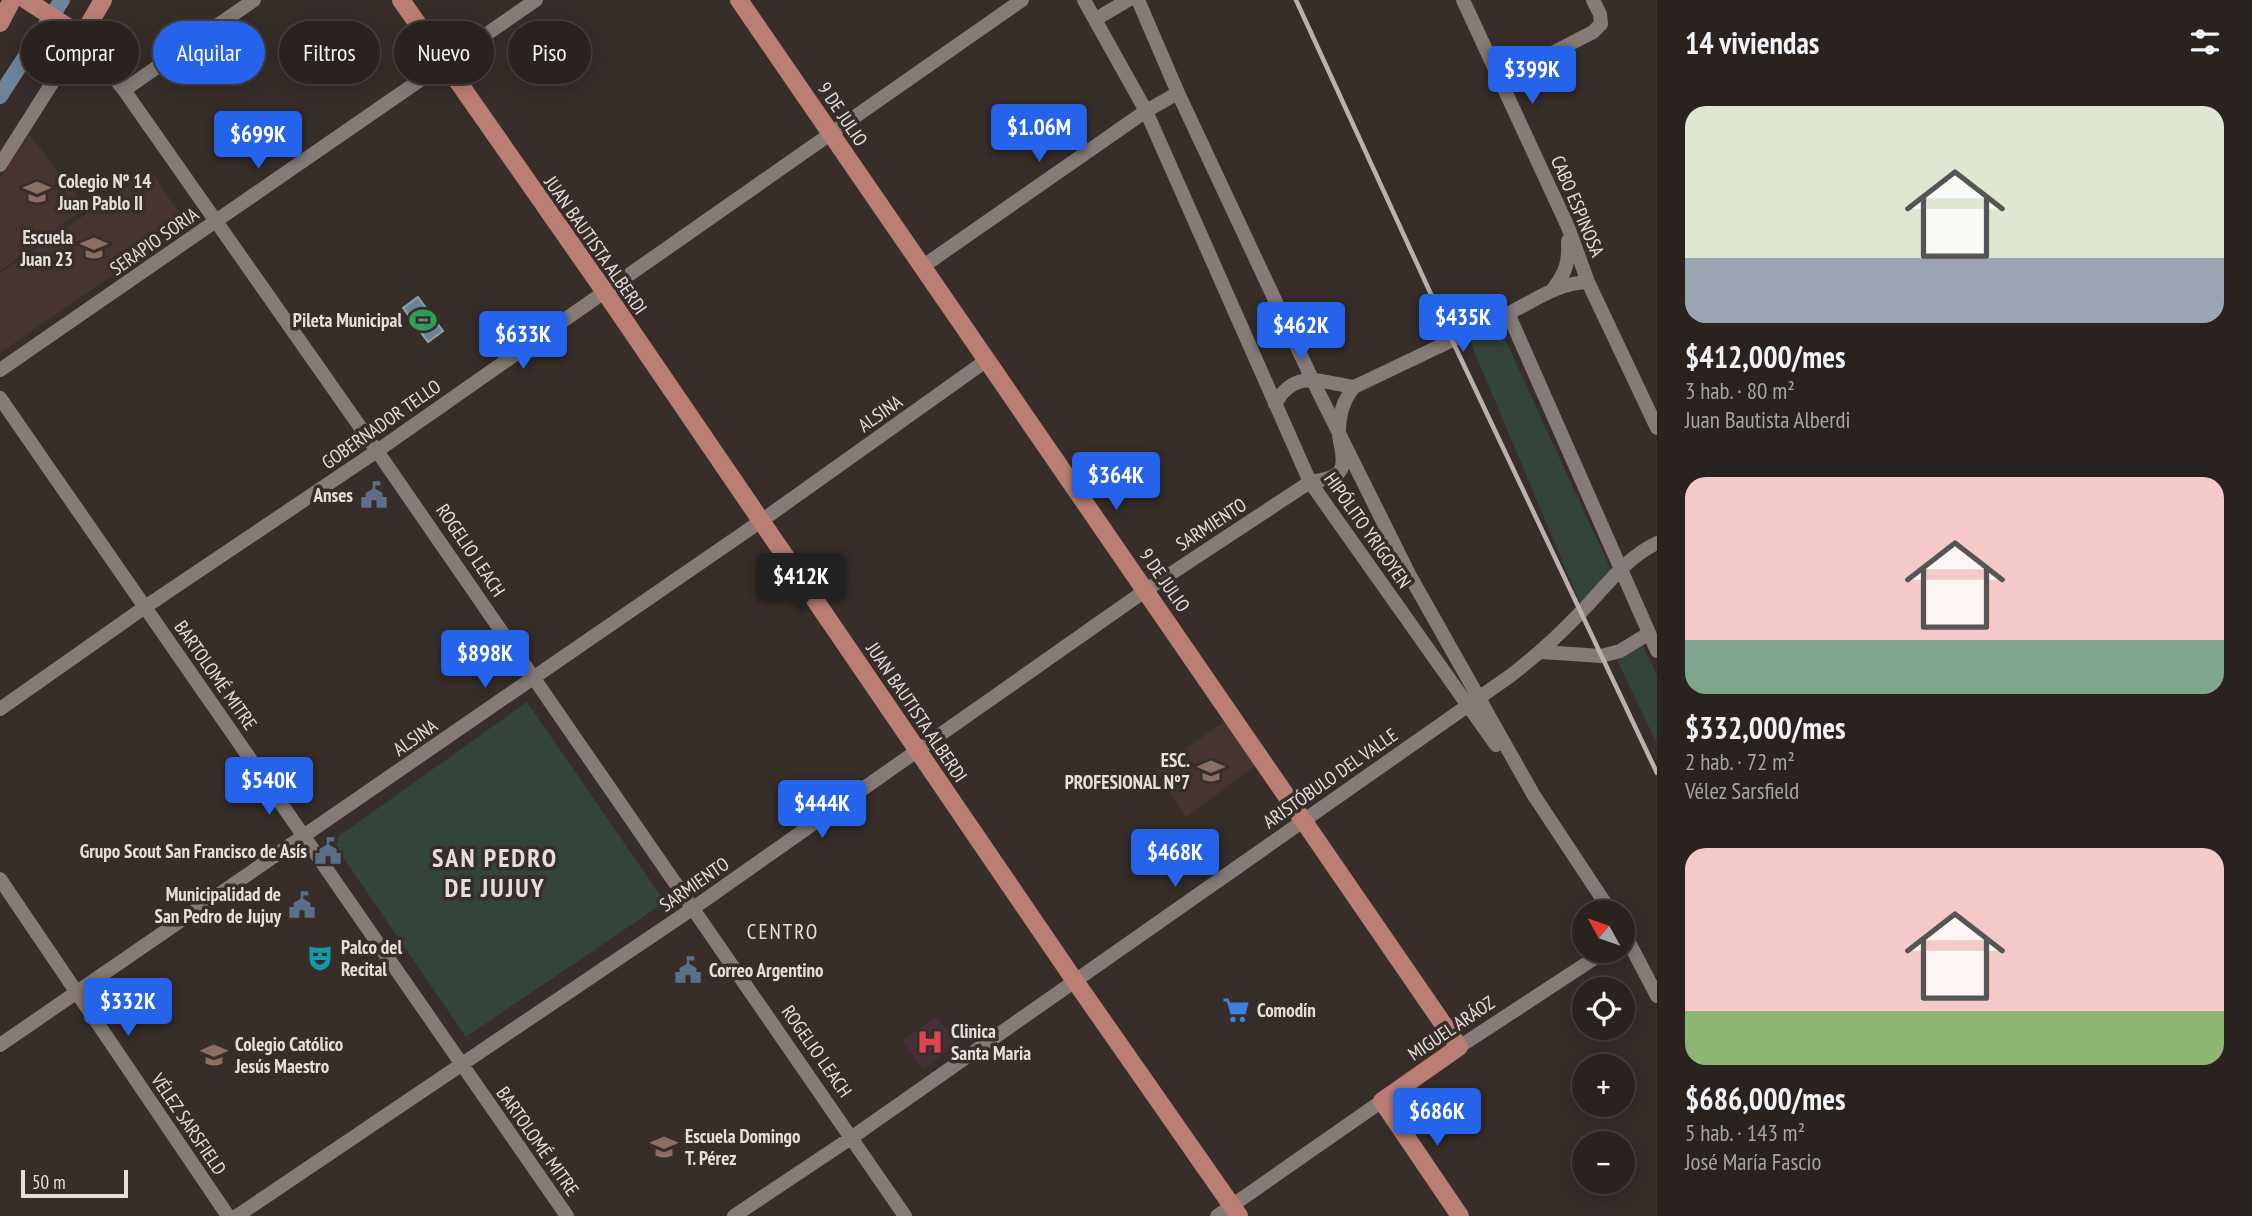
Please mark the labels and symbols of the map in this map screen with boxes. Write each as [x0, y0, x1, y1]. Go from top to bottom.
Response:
pin: $399K [1483, 46, 1581, 106]
street label: 9 DE JULIO [813, 77, 873, 151]
pin: $1.06M [982, 104, 1096, 164]
pin: $699K [209, 111, 307, 171]
street label: CABO ESPINOSA [1546, 152, 1610, 260]
place label: Colegio Nº 14 Juan Pablo II [57, 169, 151, 215]
street label: JUAN BAUTISTA ALBERDI [539, 170, 653, 319]
school or university icon: Colegio Nº 14 Juan Pablo II [22, 177, 52, 207]
street label: SERAPIO SORIA [105, 202, 203, 280]
place label: Escuela Juan 23 [20, 225, 73, 271]
school or university icon: Escuela Juan 23 [79, 233, 109, 263]
pin: $435K [1414, 294, 1512, 354]
pin: $462K [1252, 302, 1350, 362]
sports icon: Pileta Municipal [408, 305, 438, 335]
place label: Pileta Municipal [293, 308, 402, 332]
pin: $633K [474, 312, 572, 371]
street label: GOBERNADOR TELLO [317, 374, 445, 474]
street label: ALSINA [853, 389, 907, 437]
pin: $364K [1067, 452, 1165, 512]
street label: HIPÓLITO YRIGOYEN [1319, 467, 1417, 593]
public building icon: Anses [359, 480, 389, 510]
place label: Anses [313, 483, 353, 507]
street label: SARMIENTO [1171, 492, 1251, 556]
street label: ROGELIO LEACH [431, 499, 511, 601]
street label: 9 DE JULIO [1135, 544, 1195, 616]
pin: $412K [752, 554, 850, 613]
street label: BARTOLOMÉ MITRE [169, 616, 263, 734]
pin: $898K [436, 630, 534, 690]
street label: JUAN BAUTISTA ALBERDI [861, 637, 973, 786]
street label: ALSINA [388, 713, 442, 761]
street label: ARISTÓBULO DEL VALLE [1258, 723, 1402, 833]
place label: ESC. PROFESIONAL N°7 [1065, 748, 1190, 794]
school or university icon: ESC. PROFESIONAL N°7 [1196, 756, 1226, 786]
pin: $540K [220, 758, 318, 817]
pin: $444K [773, 780, 871, 840]
pin: $468K [1126, 830, 1224, 889]
public building icon: Grupo Scout San Francisco de Asís [313, 836, 343, 866]
place label: Grupo Scout San Francisco de Asís [80, 839, 307, 863]
district label: SAN PEDRO DE JUJUY [432, 841, 558, 904]
street label: SARMIENTO [655, 851, 733, 917]
place label: Municipalidad de San Pedro de Jujuy [155, 882, 281, 928]
public building icon: Municipalidad de San Pedro de Jujuy [287, 890, 317, 920]
north arrow [1572, 900, 1634, 962]
district label: CENTRO [747, 918, 819, 945]
place label: Palco del Recital [341, 935, 402, 981]
theatre icon: Palco del Recital [305, 943, 335, 973]
public building icon: Correo Argentino [673, 955, 703, 985]
place label: Correo Argentino [709, 958, 824, 982]
pin: $332K [79, 978, 177, 1038]
street label: MIGUEL ARÁOZ [1403, 990, 1499, 1066]
supermarket icon: Comodín [1221, 995, 1251, 1025]
place label: Comodín [1257, 998, 1316, 1022]
street label: ROGELIO LEACH [777, 1000, 857, 1102]
place label: Clinica Santa Maria [951, 1019, 1031, 1065]
hospital icon: Clinica Santa Maria [915, 1027, 945, 1057]
place label: Colegio Católico Jesús Maestro [234, 1032, 343, 1078]
school or university icon: Colegio Católico Jesús Maestro [199, 1040, 229, 1070]
street label: VÉLEZ SARSFIELD [146, 1068, 232, 1179]
street label: BARTOLOMÉ MITRE [491, 1082, 585, 1200]
pin: $686K [1388, 1088, 1486, 1148]
place label: Escuela Domingo T. Pérez [685, 1124, 800, 1170]
school or university icon: Escuela Domingo T. Pérez [649, 1132, 679, 1162]
scale bar [21, 1167, 128, 1199]

